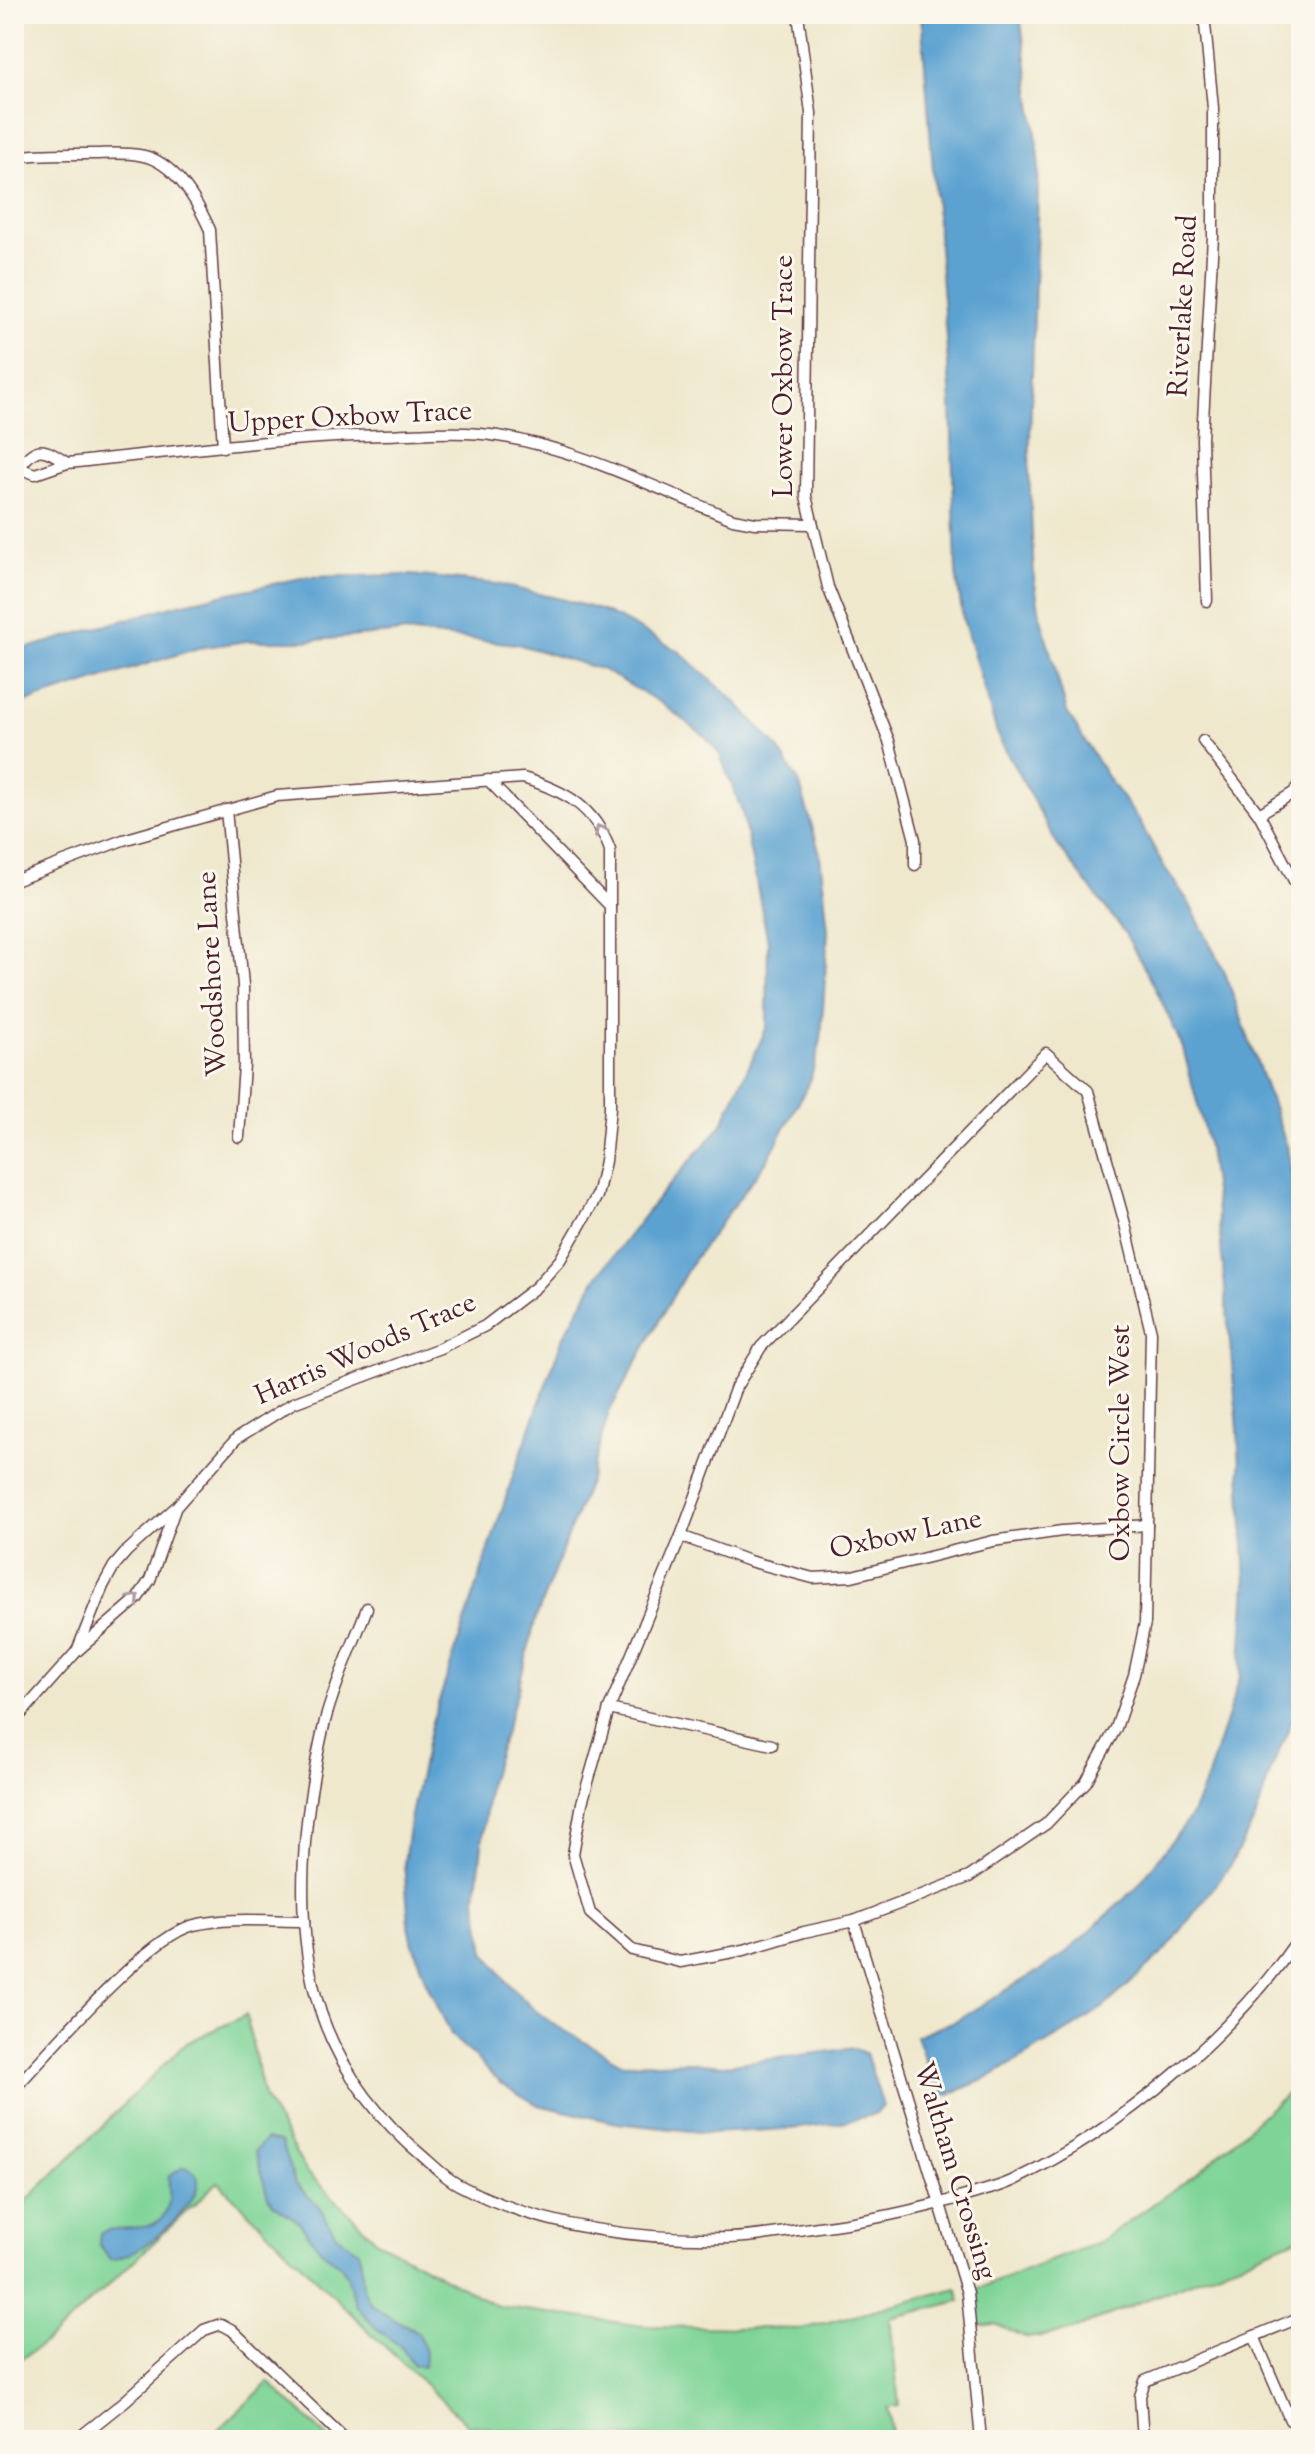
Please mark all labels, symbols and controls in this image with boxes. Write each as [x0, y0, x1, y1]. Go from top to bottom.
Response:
street label: Riverlake Road [1159, 214, 1209, 398]
street label: Lower Oxbow Trace [765, 255, 805, 497]
street label: Upper Oxbow Trace [227, 392, 473, 444]
one-way arrow [595, 824, 610, 839]
street label: Woodshore Lane [188, 870, 238, 1078]
street label: Harris Woods Trace [249, 1283, 483, 1417]
street label: Oxbow Circle West [1102, 1324, 1142, 1562]
street label: Oxbow Lane [826, 1499, 986, 1571]
one-way arrow [125, 1594, 140, 1608]
street label: Waltham Crossing [902, 2057, 1006, 2285]

